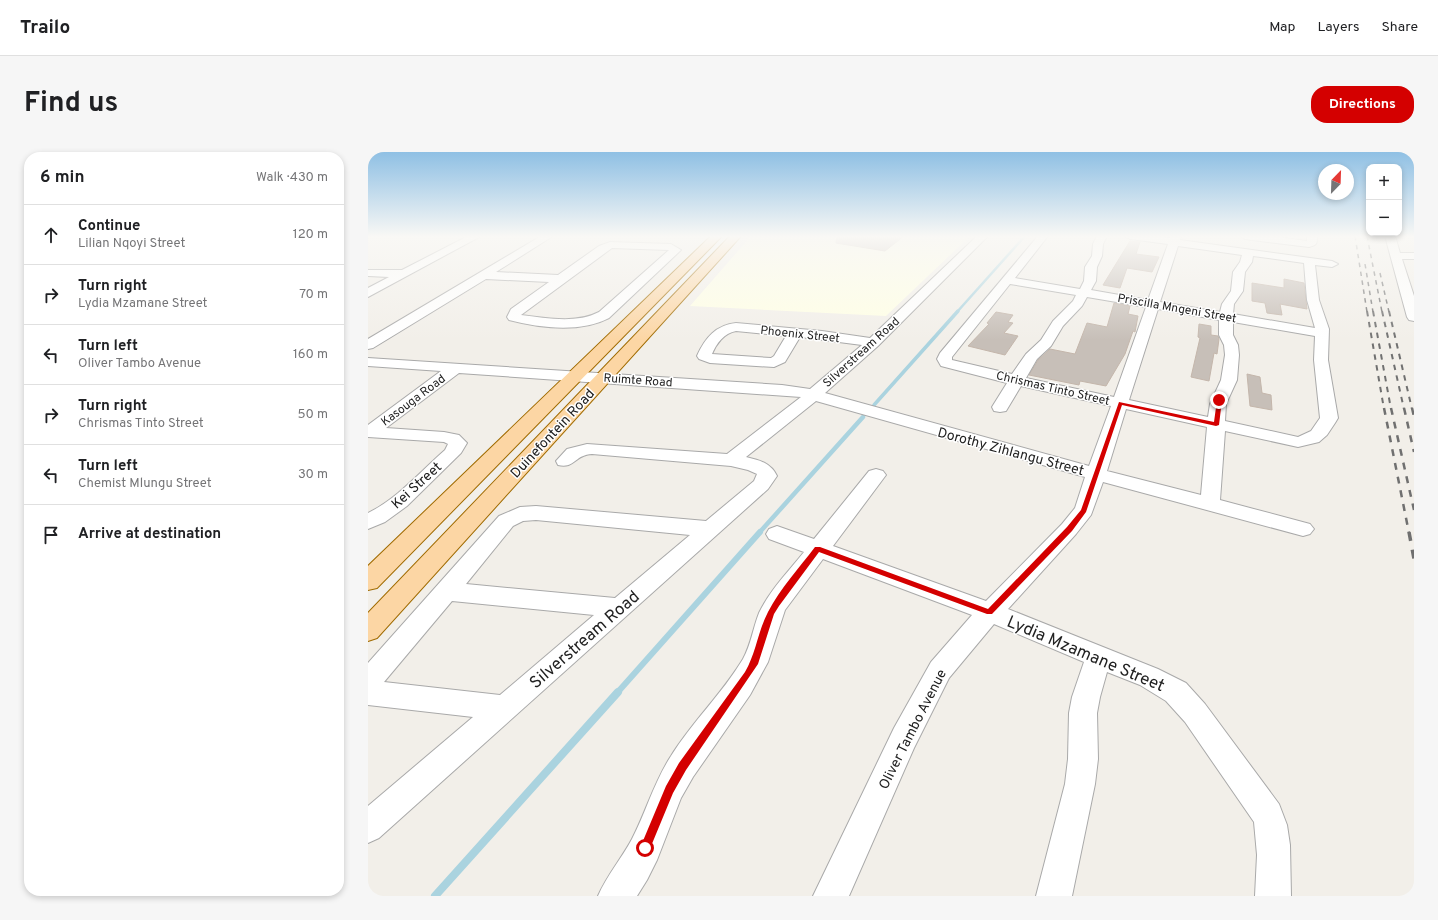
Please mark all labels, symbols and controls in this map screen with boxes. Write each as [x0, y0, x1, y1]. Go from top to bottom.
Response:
text: Trailo [20, 16, 70, 40]
text: Map [1269, 19, 1295, 36]
text: Layers [1317, 19, 1359, 36]
text: Share [1381, 19, 1418, 36]
text: Find us [24, 86, 118, 122]
button: Directions [1311, 86, 1414, 123]
north arrow [1318, 164, 1354, 200]
map controls [1366, 164, 1402, 236]
button: + [1366, 164, 1402, 200]
text: 6 min [40, 167, 84, 189]
text: Walk · 430 m [256, 170, 328, 186]
button: − [1366, 200, 1402, 236]
text: Continue [78, 217, 140, 236]
icon: ahead [40, 224, 62, 246]
text: 120 m [293, 227, 328, 243]
text: Lilian Nqoyi Street [78, 236, 185, 252]
text: Turn right [78, 277, 147, 296]
icon: right [40, 284, 62, 306]
text: 70 m [299, 287, 328, 303]
street label: Priscilla Mngeni Street [1116, 291, 1238, 327]
text: Lydia Mzamane Street [78, 296, 208, 312]
street label: Silverstream Road [820, 314, 903, 392]
street label: Phoenix Street [759, 323, 840, 347]
text: Turn left [78, 337, 138, 356]
icon: left [40, 344, 62, 366]
text: 160 m [293, 347, 328, 363]
text: Oliver Tambo Avenue [78, 356, 201, 372]
street label: Chrismas Tinto Street [994, 368, 1111, 410]
street label: Kasouga Road [378, 371, 449, 430]
street label: Ruimte Road [603, 371, 673, 391]
street label: Duinefontein Road [507, 386, 599, 482]
route end [1210, 391, 1228, 409]
text: Turn right [78, 397, 147, 416]
icon: right [40, 404, 62, 426]
text: 50 m [298, 407, 328, 423]
text: Chrismas Tinto Street [78, 416, 204, 432]
street label: Dorothy Zihlangu Street [936, 425, 1086, 480]
text: Turn left [78, 457, 138, 476]
street label: Kei Street [388, 459, 446, 513]
icon: left [40, 464, 62, 486]
text: 30 m [298, 467, 328, 483]
text: Chemist Mlungu Street [78, 476, 212, 492]
icon: arrive [40, 524, 62, 546]
text: Arrive at destination [78, 525, 221, 544]
street label: Silverstream Road [526, 587, 645, 694]
street label: Lydia Mzamane Street [1003, 612, 1167, 698]
street label: Oliver Tambo Avenue [876, 667, 951, 793]
route start [636, 839, 654, 857]

